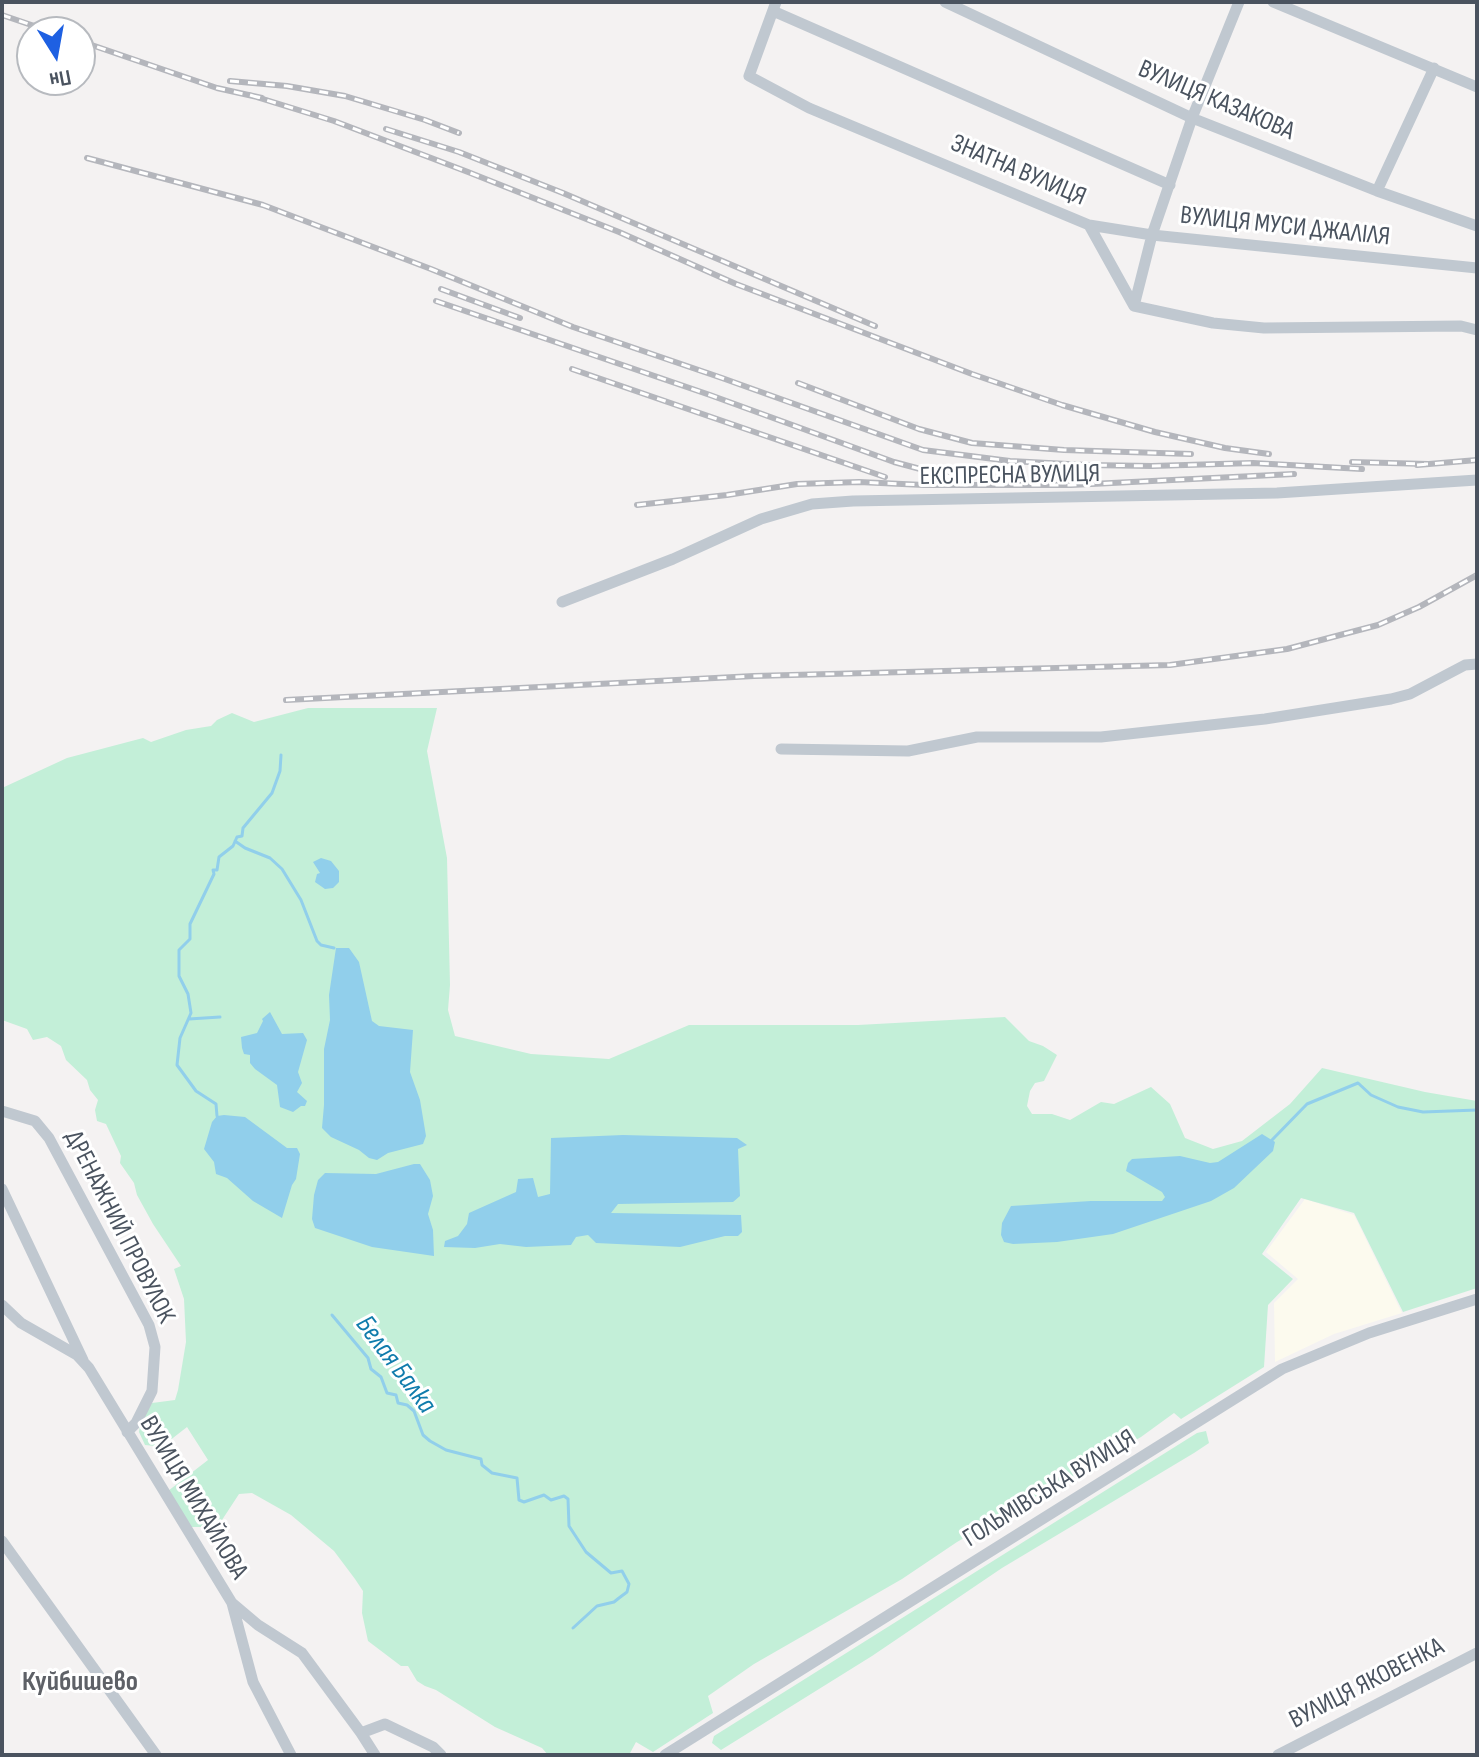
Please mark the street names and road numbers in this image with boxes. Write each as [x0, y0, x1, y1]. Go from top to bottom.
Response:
street label: ВУЛИЦЯ КАЗАКОВА [1133, 54, 1299, 148]
street label: ЗНАТНА ВУЛИЦЯ [946, 128, 1090, 214]
street label: ВУЛИЦЯ МУСИ ДЖАЛІЛЯ [1179, 200, 1391, 254]
street label: ЕКСПРЕСНА ВУЛИЦЯ [919, 459, 1101, 493]
street label: ДРЕНАЖНИЙ ПРОВУЛОК [57, 1125, 181, 1329]
street label: ВУЛИЦЯ МИХАЙЛОВА [132, 1411, 254, 1585]
street label: ГОЛЬМІВСЬКА ВУЛИЦЯ [958, 1423, 1142, 1555]
street label: ВУЛИЦЯ ЯКОВЕНКА [1285, 1632, 1449, 1736]

